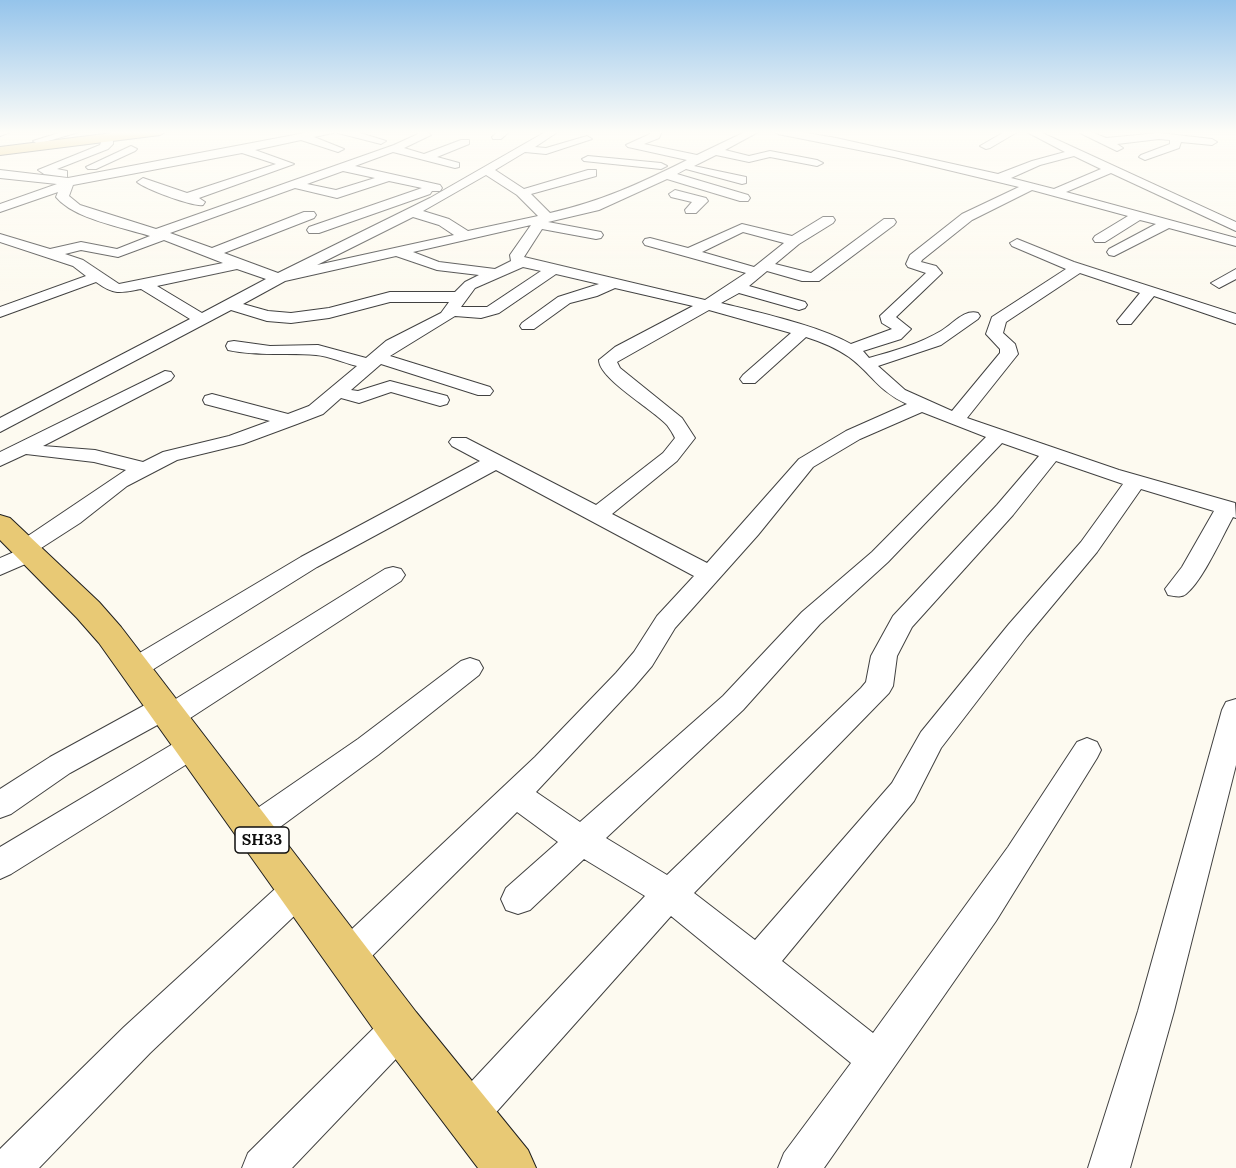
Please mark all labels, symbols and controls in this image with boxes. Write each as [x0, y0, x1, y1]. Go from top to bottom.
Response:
road number: SH33 [235, 827, 289, 853]

